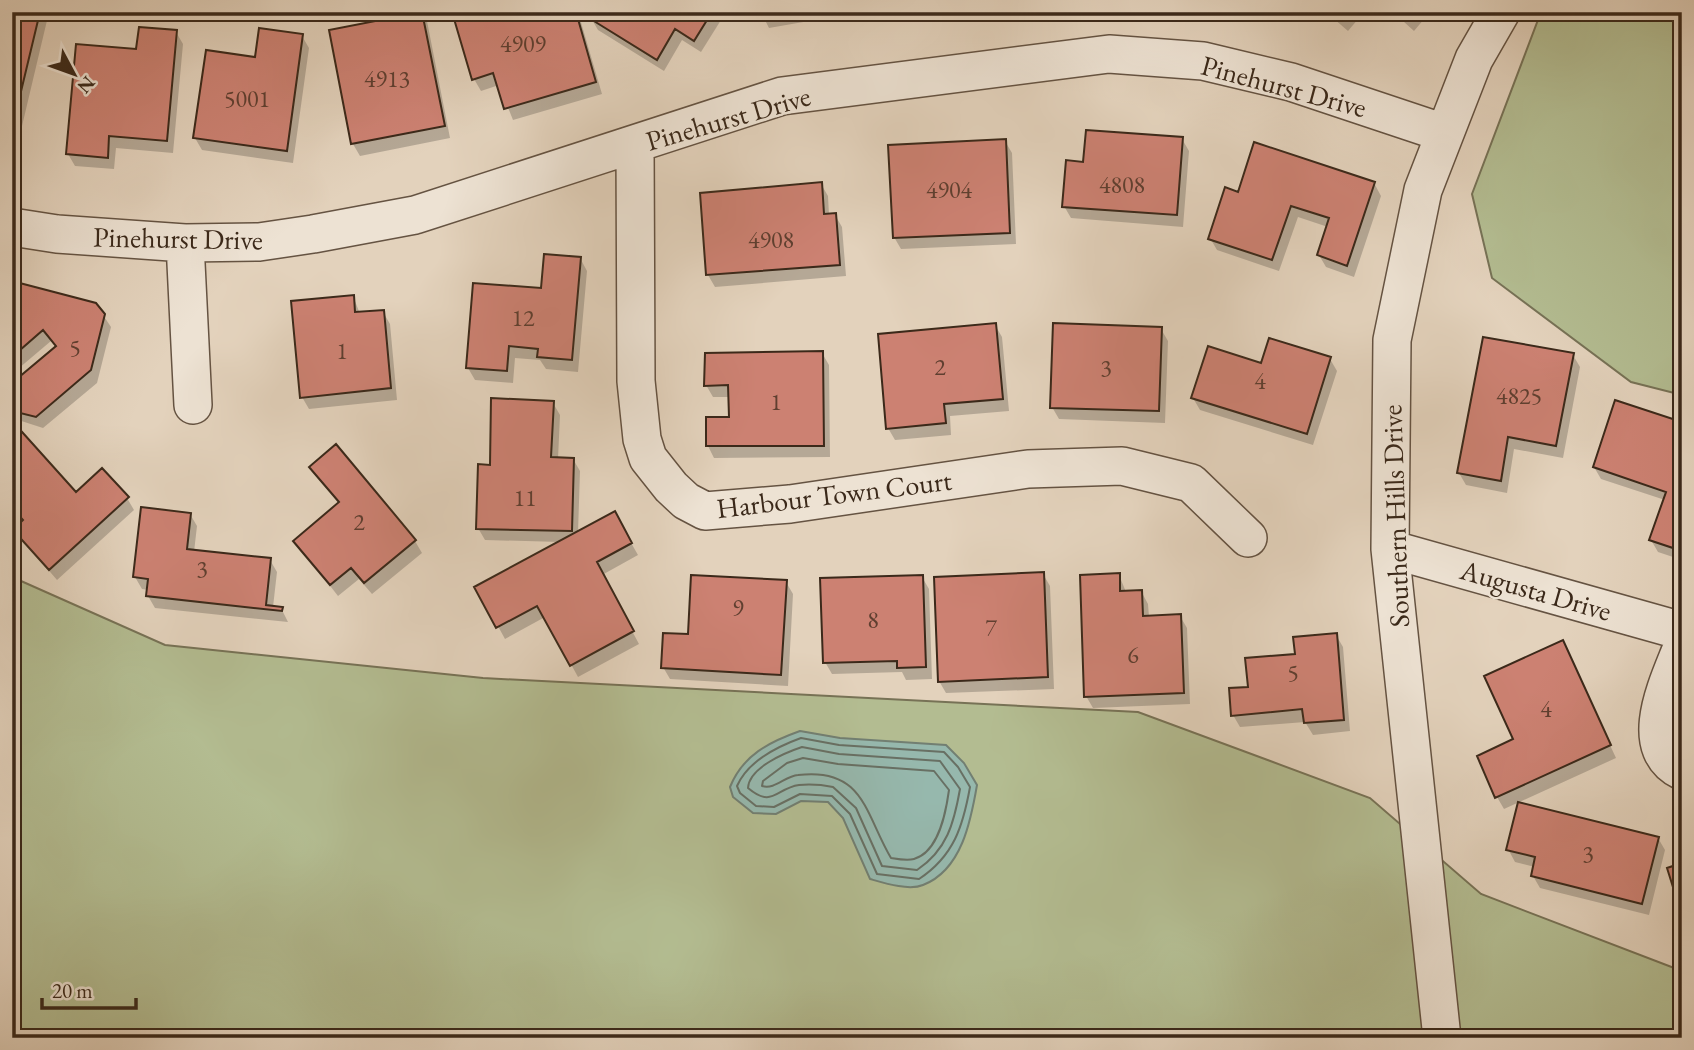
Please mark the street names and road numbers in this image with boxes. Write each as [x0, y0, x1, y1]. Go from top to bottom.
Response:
street label: Pinehurst Drive [1197, 47, 1371, 125]
street label: Pinehurst Drive [641, 77, 815, 159]
street label: Pinehurst Drive [93, 219, 263, 257]
street label: Southern Hills Drive [1373, 404, 1417, 628]
street label: Harbour Town Court [714, 462, 954, 526]
street label: Augusta Drive [1455, 551, 1616, 629]

